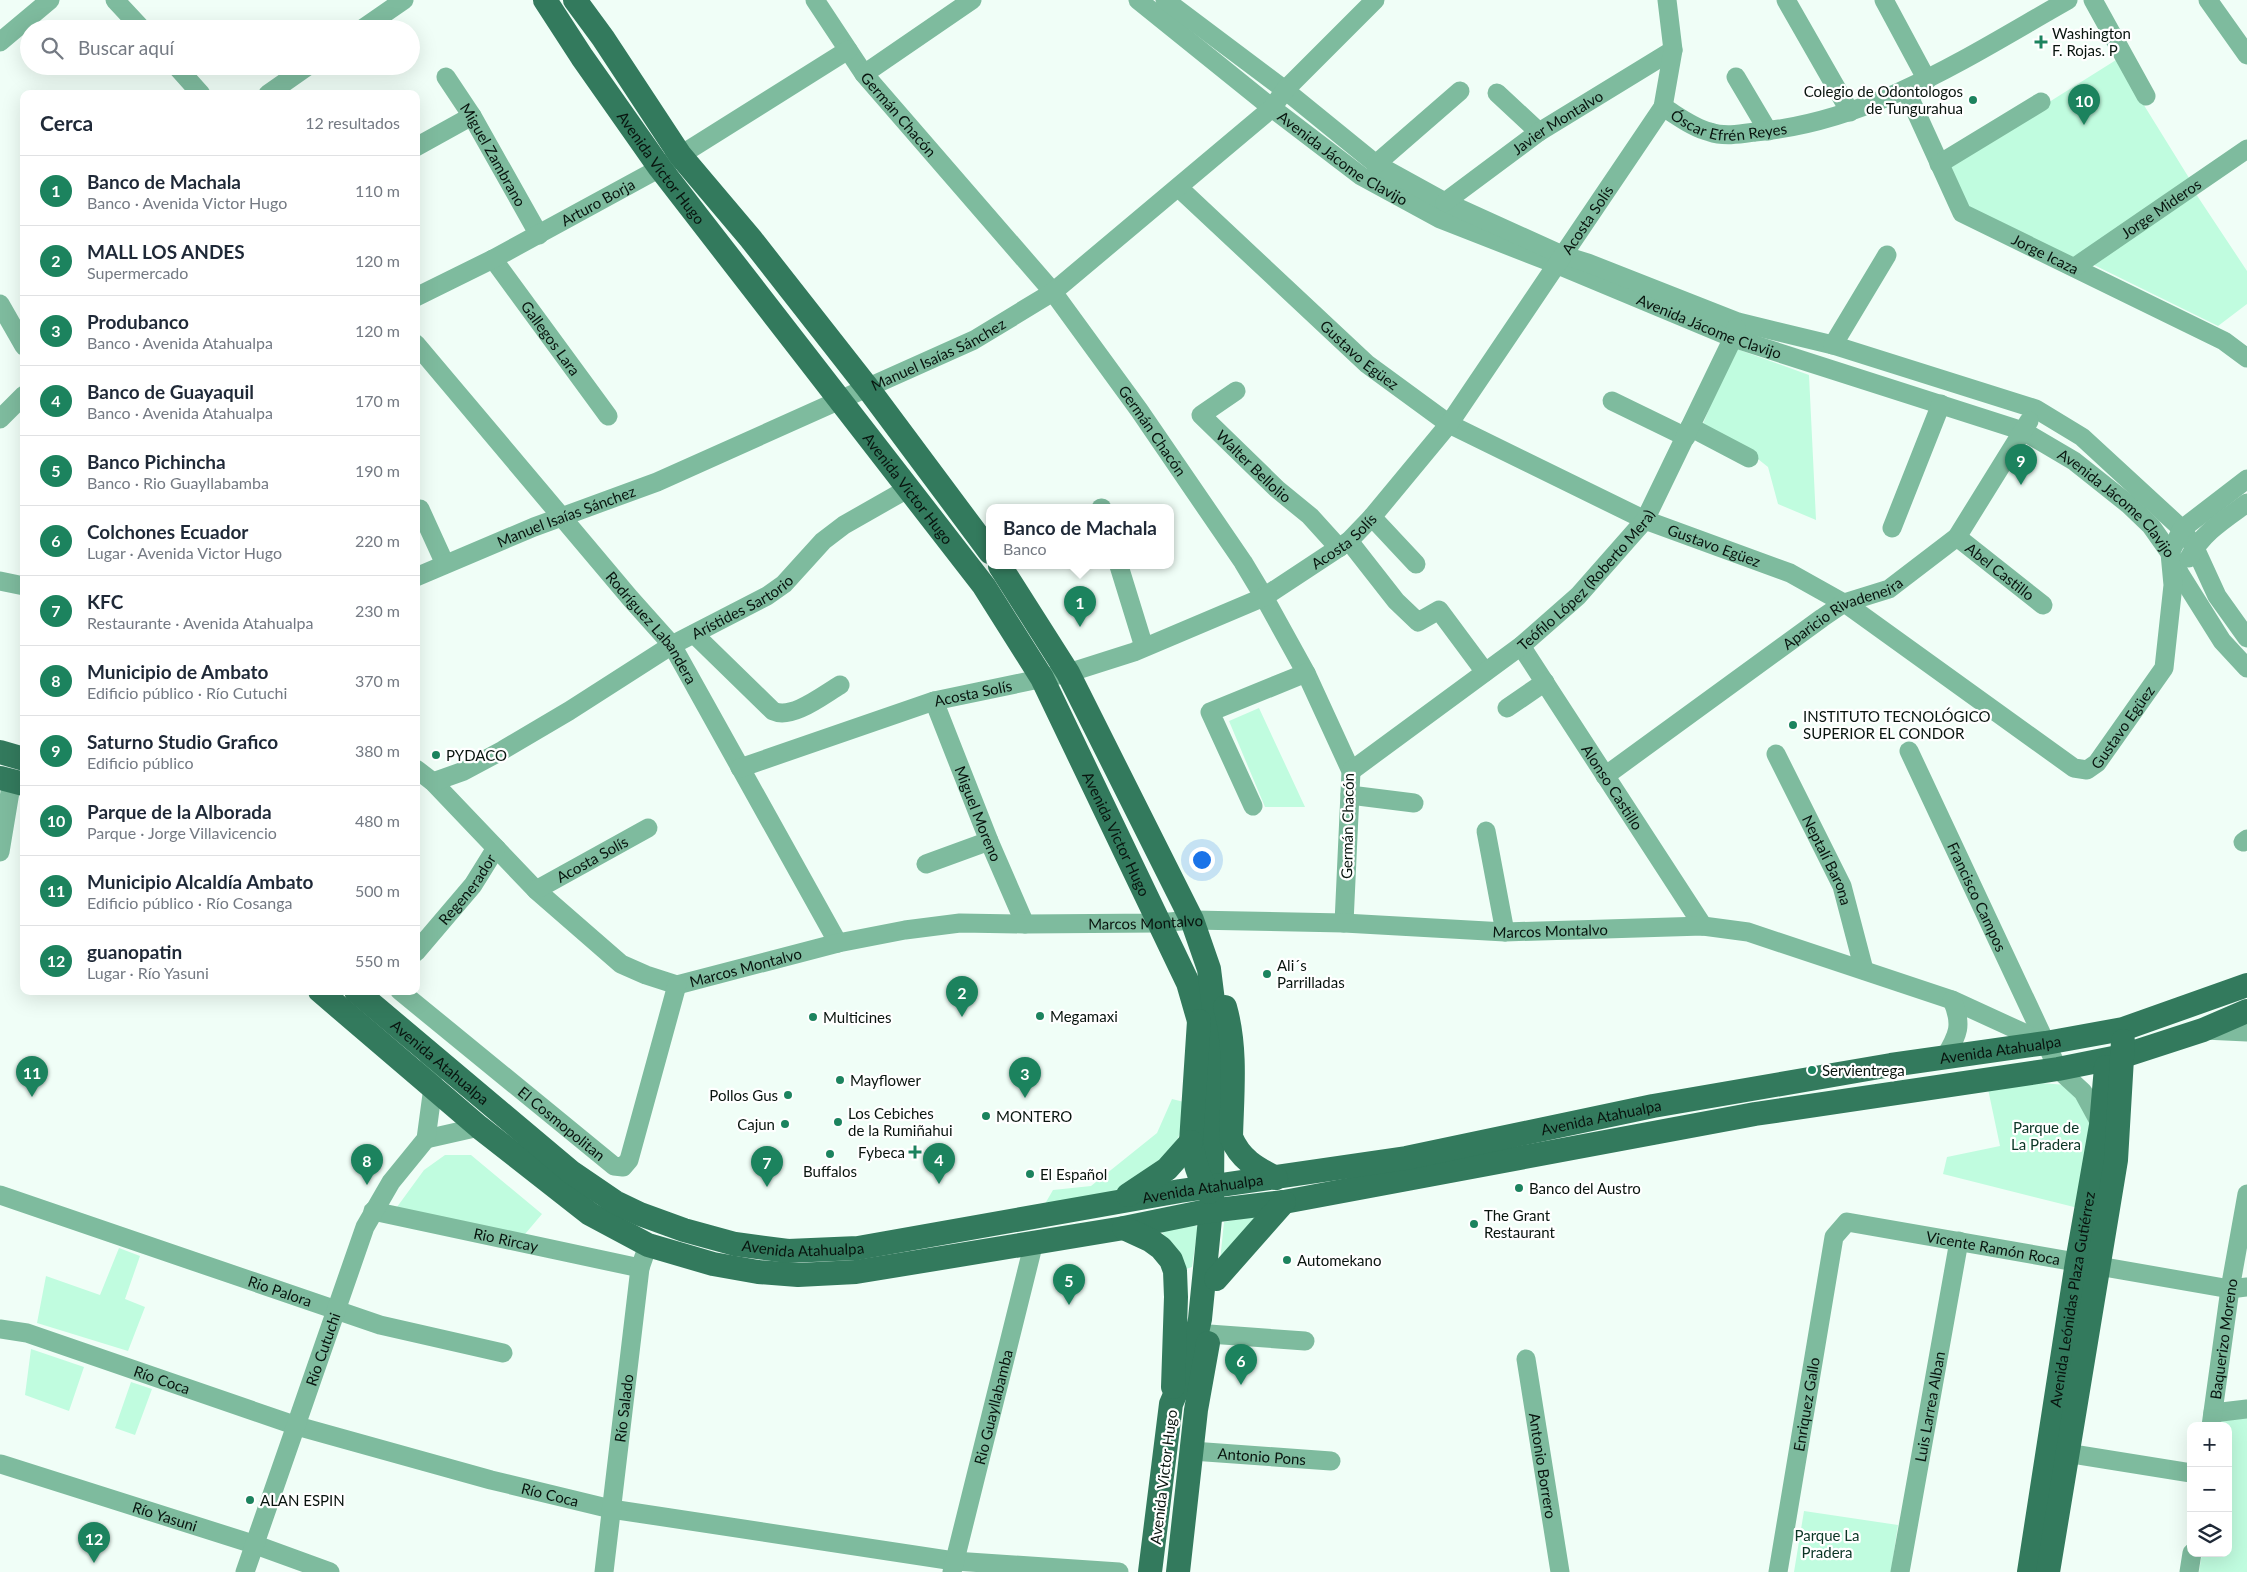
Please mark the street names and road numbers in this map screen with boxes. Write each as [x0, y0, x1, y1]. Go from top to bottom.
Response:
street label: Germán Chacón [857, 68, 940, 160]
street label: Javier Montalvo [1508, 86, 1606, 158]
street label: Miguel Zambrano [457, 100, 530, 209]
street label: Óscar Efrén Reyes [1668, 105, 1788, 144]
street label: Avenida Jácome Clavijo [1274, 107, 1411, 209]
street label: Avenida Victor Hugo [614, 108, 709, 228]
street label: Jorge Mideros [2117, 174, 2204, 242]
street label: Arturo Borja [558, 175, 638, 229]
street label: Acosta Solís [1557, 182, 1617, 257]
street label: Jorge Icaza [2009, 230, 2082, 278]
street label: Avenida Jácome Clavijo [1634, 290, 1784, 362]
street label: Gallegos Lara [518, 297, 584, 379]
street label: Manuel Isaías Sánchez [868, 314, 1009, 394]
street label: Gustavo Egüez [1317, 316, 1403, 393]
street label: Germán Chacón [1115, 382, 1190, 479]
street label: Walter Bellolio [1213, 426, 1295, 506]
street label: Avenida Victor Hugo [860, 429, 957, 548]
street label: Avenida Jácome Clavijo [2055, 445, 2179, 561]
street label: Manuel Isaías Sánchez [494, 482, 638, 551]
street label: Teófilo López (Roberto Mera) [1514, 507, 1658, 654]
street label: Acosta Solís [1307, 509, 1380, 573]
street label: Gustavo Egüez [1665, 520, 1763, 571]
street label: Abel Castillo [1962, 538, 2038, 604]
street label: Rodríguez Labandera [602, 568, 701, 687]
street label: Arístides Sartorio [688, 571, 797, 643]
street label: Aparicio Rivadeneira [1779, 573, 1906, 653]
street label: Acosta Solís [932, 676, 1013, 710]
street label: Gustavo Egüez [2087, 682, 2158, 772]
street label: Alonso Castillo [1578, 741, 1647, 833]
street label: Miguel Moreno [951, 763, 1006, 864]
street label: Avenida Victor Hugo [1079, 769, 1154, 899]
street label: Germán Chacón [1337, 773, 1357, 879]
street label: Neptalí Barona [1799, 812, 1856, 907]
street label: Acosta Solís [553, 832, 631, 886]
street label: Francisco Campos [1944, 839, 2011, 954]
street label: Regenerador [434, 850, 499, 928]
street label: Marcos Montalvo [1088, 911, 1203, 933]
street label: Marcos Montalvo [1492, 920, 1608, 941]
street label: Marcos Montalvo [687, 944, 803, 990]
street label: Avenida Atahualpa [388, 1016, 493, 1108]
street label: Avenida Atahualpa [1938, 1031, 2062, 1067]
street label: El Cosmopolitan [515, 1082, 609, 1164]
street label: Avenida Atahualpa [1539, 1096, 1663, 1138]
street label: Avenida Atahualpa [1141, 1170, 1264, 1207]
street label: Avenida Leónidas Plaza Gutiérrez [2046, 1190, 2098, 1408]
street label: Rio Rircay [472, 1224, 540, 1255]
street label: Vicente Ramón Roca [1925, 1227, 2062, 1268]
street label: Avenida Atahualpa [741, 1236, 865, 1260]
street label: Rio Palora [246, 1272, 314, 1310]
street label: Baquerizo Moreno [2206, 1277, 2241, 1401]
street label: Río Cutuchi [301, 1310, 344, 1388]
street label: Rio Guayllabamba [970, 1348, 1016, 1467]
street label: Luis Larrea Alban [1911, 1350, 1948, 1463]
street label: Enriquez Gallo [1789, 1356, 1823, 1453]
street label: Río Coca [131, 1361, 192, 1397]
street label: Río Salado [610, 1373, 636, 1443]
street label: Avenida Victor Hugo [1146, 1409, 1180, 1545]
street label: Antonio Borrero [1526, 1411, 1560, 1520]
street label: Antonio Pons [1217, 1444, 1307, 1468]
street label: Río Coca [520, 1479, 581, 1510]
street label: Río Yasuni [130, 1497, 199, 1535]

